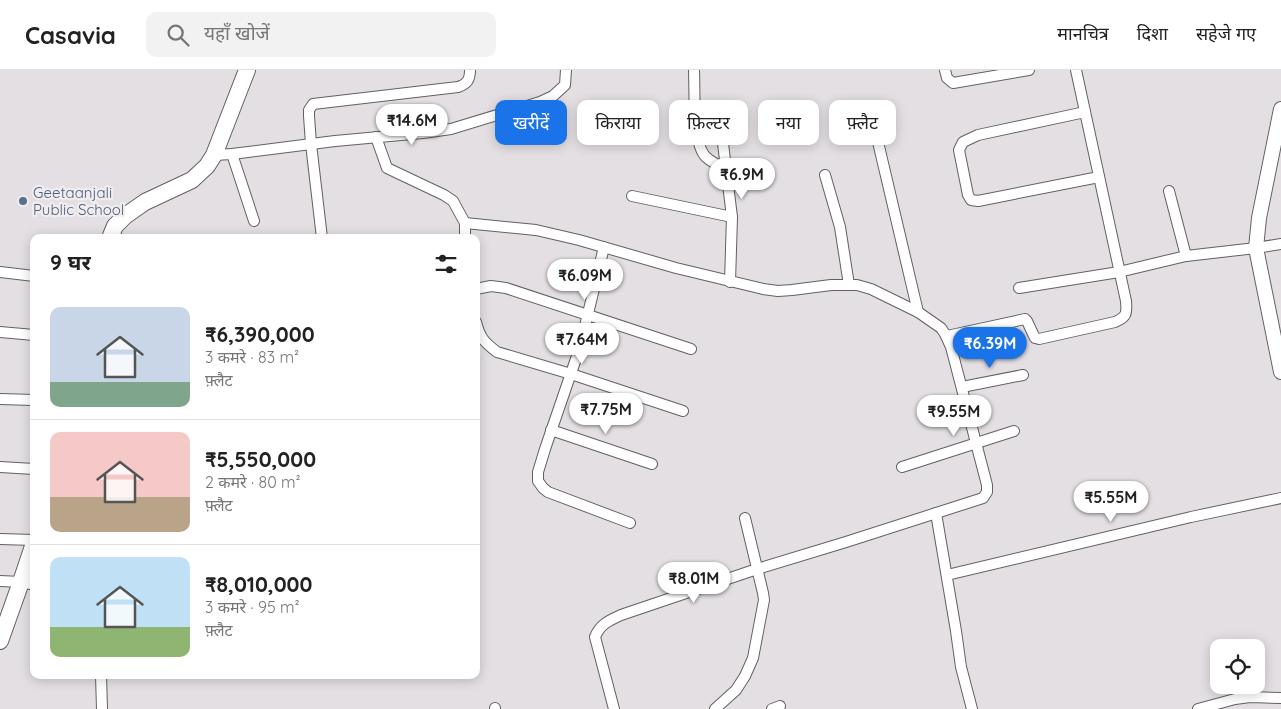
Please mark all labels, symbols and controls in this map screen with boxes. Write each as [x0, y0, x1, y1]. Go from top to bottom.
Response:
search box [146, 12, 496, 57]
text: Casavia [25, 20, 116, 50]
icon: search [164, 21, 192, 49]
text: यहाँ खोजें [204, 21, 270, 45]
text: मानचित्र [1057, 22, 1109, 45]
text: दिशा [1137, 22, 1168, 45]
text: सहेजे गए [1196, 22, 1256, 45]
chip: खरीदें [495, 100, 567, 145]
chip: किराया [577, 100, 659, 145]
chip: फ़िल्टर [669, 100, 748, 145]
chip: नया [758, 100, 819, 145]
chip: फ़्लैट [829, 100, 896, 145]
pin: ₹14.6M [371, 104, 453, 146]
text: ₹14.6M [387, 110, 437, 130]
pin: ₹6.9M [707, 158, 777, 200]
text: ₹6.9M [720, 164, 764, 184]
place label: Geetaanjali Public School [33, 183, 124, 219]
marker: Geetaanjali Public School [17, 195, 29, 207]
text: 9 घर [50, 249, 91, 275]
icon: filters [432, 250, 460, 278]
pin: ₹6.09M [544, 258, 626, 301]
text: ₹6.09M [558, 265, 612, 285]
text: ₹6,390,000 [205, 321, 315, 347]
pin: ₹7.64M [541, 322, 623, 365]
pin: ₹6.39M [949, 326, 1031, 369]
icon: home [90, 327, 150, 387]
text: ₹7.64M [556, 329, 608, 349]
text: ₹6.39M [964, 333, 1016, 353]
text: 3 कमरे · 83 m² [205, 347, 299, 367]
text: फ़्लैट [205, 370, 233, 390]
pin: ₹7.75M [565, 392, 647, 435]
pin: ₹9.55M [913, 394, 995, 437]
text: ₹7.75M [580, 399, 632, 419]
text: ₹9.55M [928, 401, 980, 421]
text: ₹5,550,000 [205, 446, 316, 472]
icon: home [90, 452, 150, 512]
text: 2 कमरे · 80 m² [205, 472, 301, 492]
pin: ₹5.55M [1070, 480, 1152, 523]
text: ₹5.55M [1085, 487, 1137, 507]
text: फ़्लैट [205, 495, 233, 515]
pin: ₹8.01M [653, 562, 735, 604]
text: ₹8.01M [669, 568, 719, 588]
text: ₹8,010,000 [205, 571, 312, 597]
icon: home [90, 577, 150, 637]
text: 3 कमरे · 95 m² [205, 597, 300, 617]
text: फ़्लैट [205, 620, 233, 640]
map controls [1210, 639, 1265, 694]
button: locate [1210, 639, 1265, 694]

